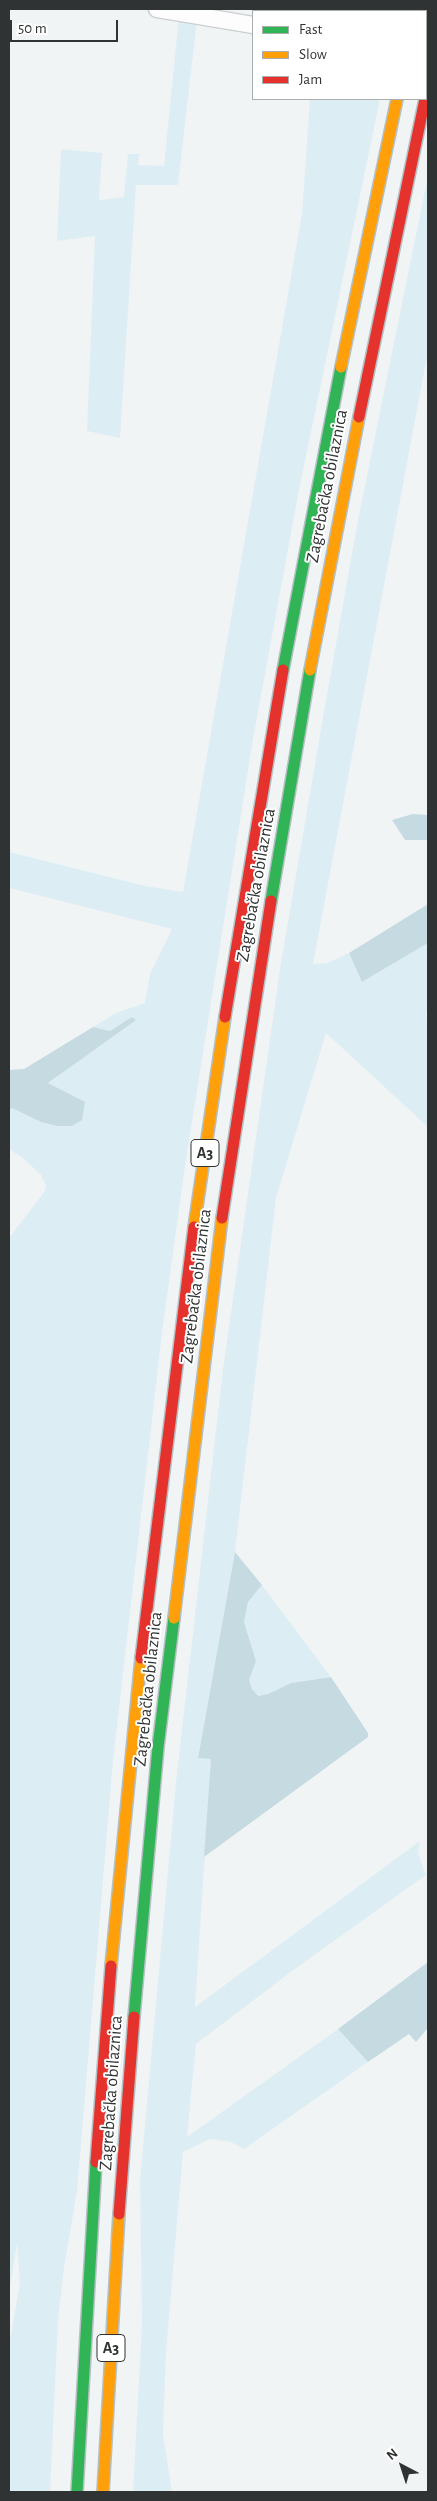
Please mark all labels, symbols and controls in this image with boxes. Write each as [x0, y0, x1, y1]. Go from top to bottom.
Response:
scale bar [12, 10, 120, 42]
legend [252, 10, 427, 100]
text: 50 m [18, 21, 47, 36]
text: Fast [299, 22, 322, 37]
text: Slow [299, 47, 327, 62]
text: Jam [299, 72, 322, 87]
street label: Zagrebačka obilaznica [302, 408, 352, 564]
street label: Zagrebačka obilaznica [232, 806, 280, 964]
road number: A3 [191, 1140, 219, 1166]
street label: Zagrebačka obilaznica [176, 1207, 216, 1365]
street label: Zagrebačka obilaznica [129, 1610, 167, 1768]
street label: Zagrebačka obilaznica [95, 2015, 127, 2171]
road number: A3 [97, 2334, 125, 2362]
north arrow [377, 2441, 427, 2491]
text: N [384, 2446, 401, 2463]

